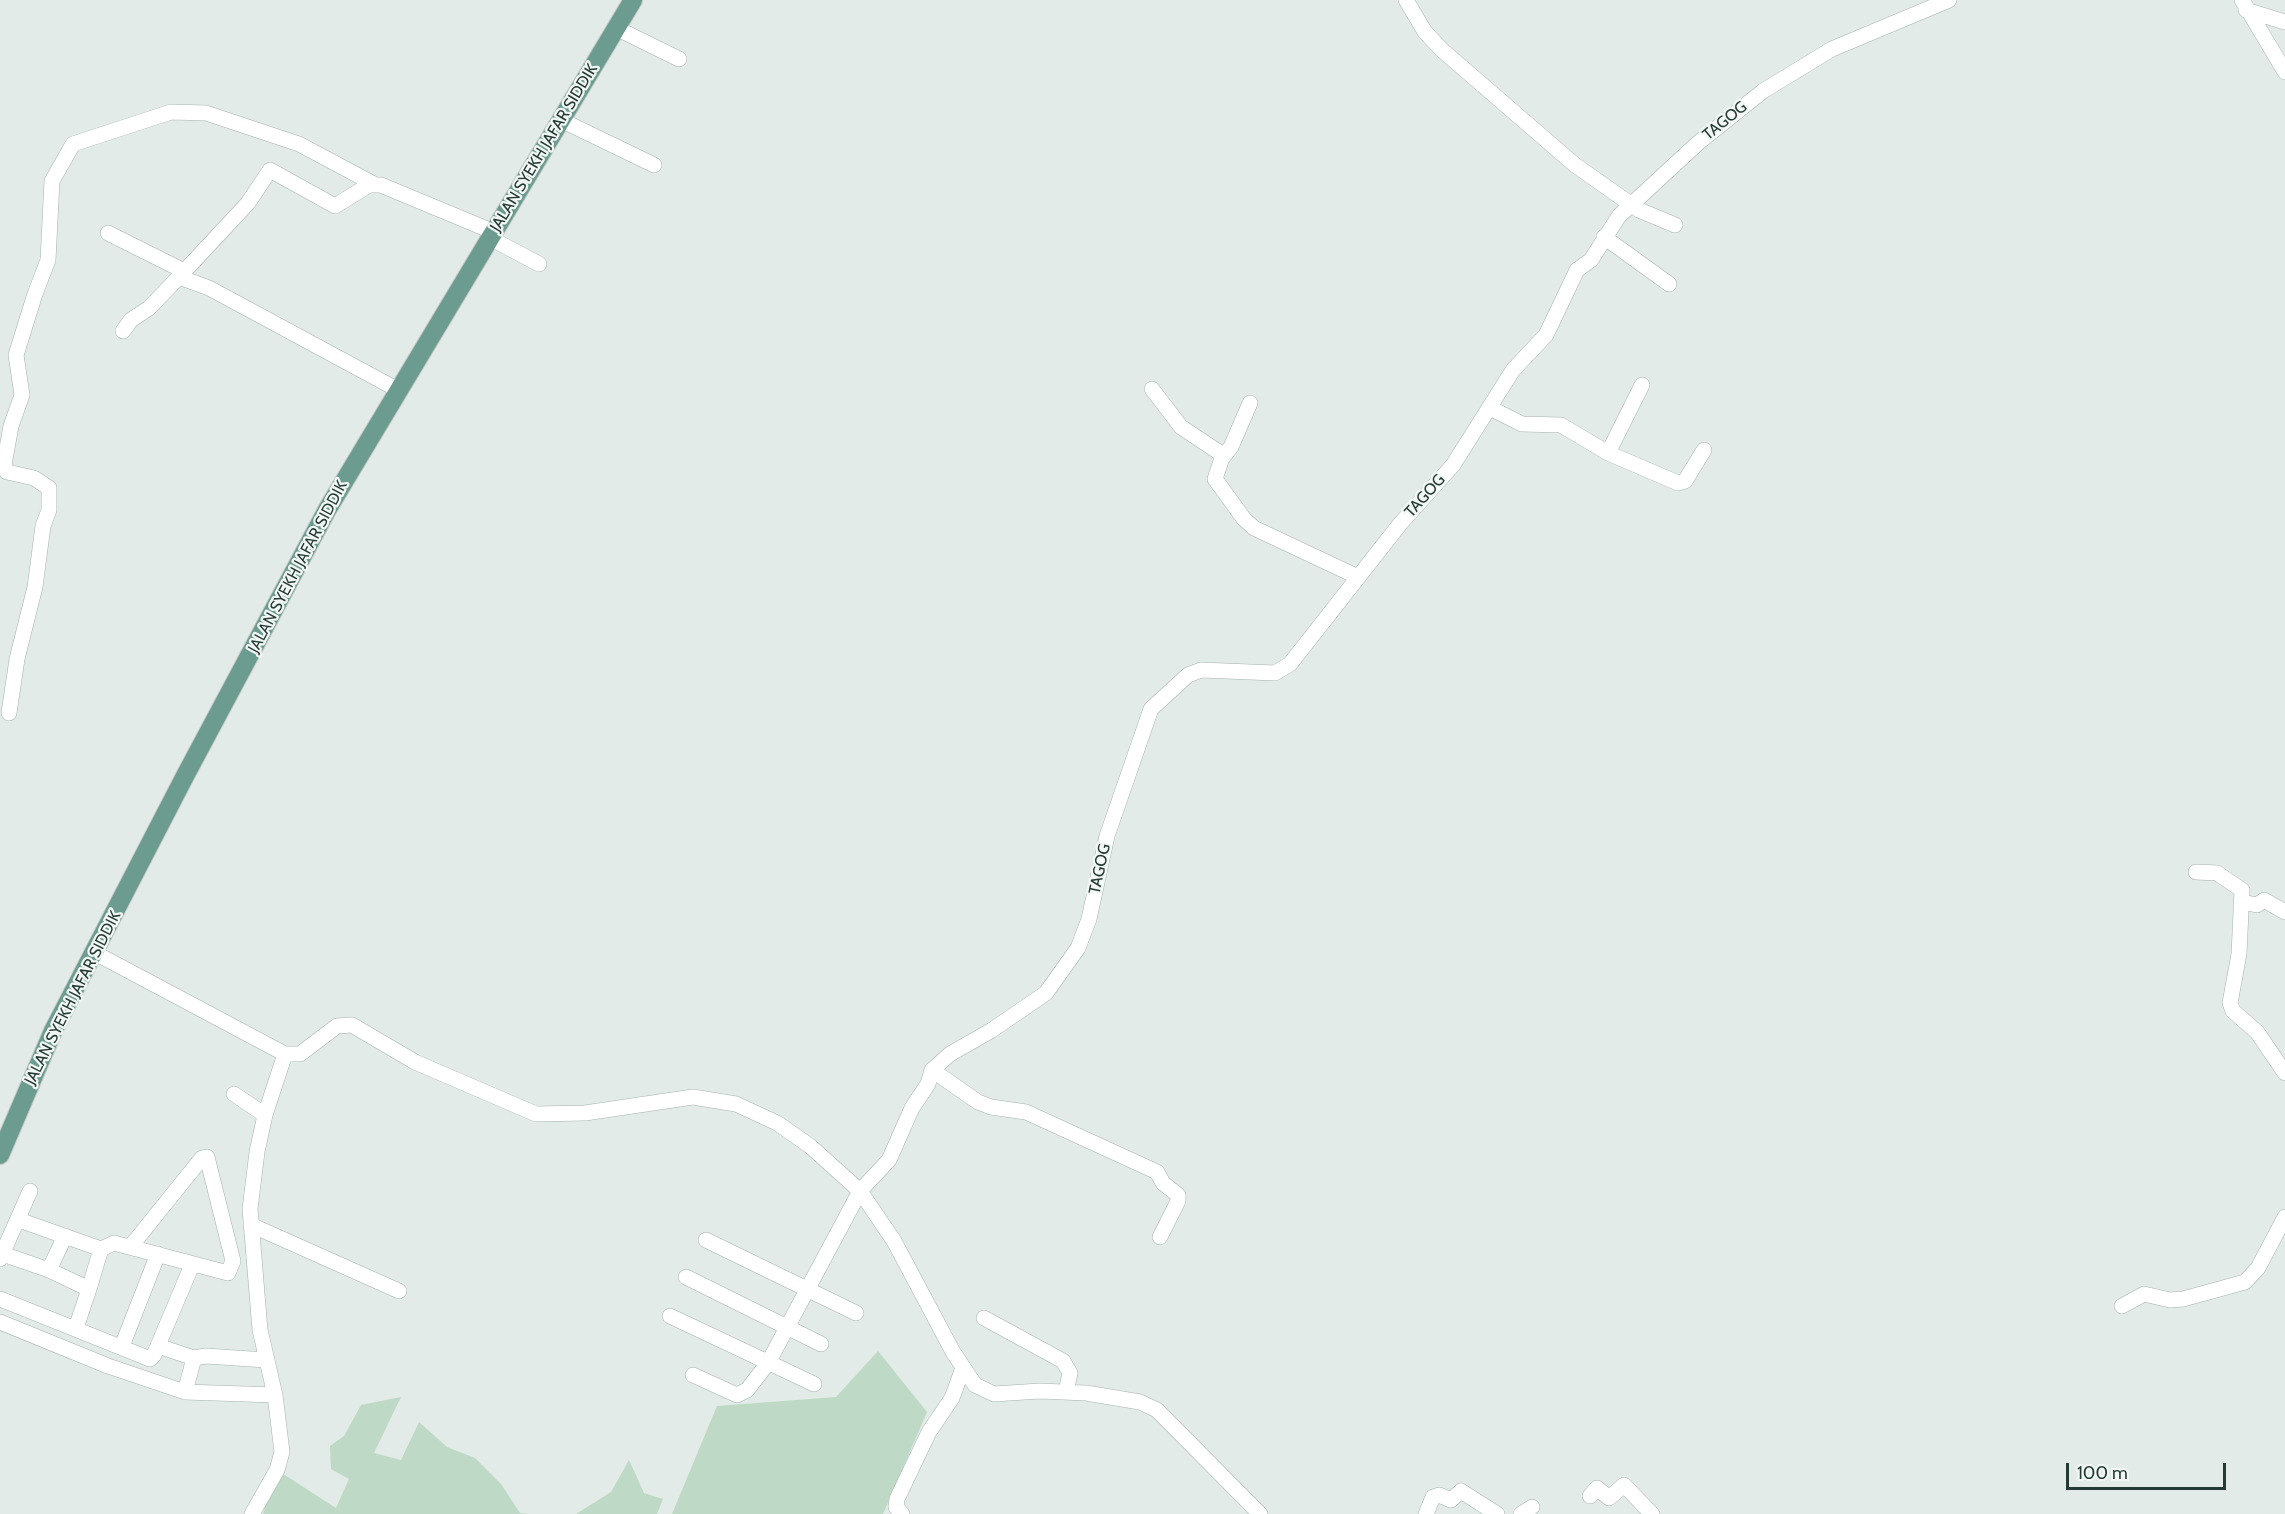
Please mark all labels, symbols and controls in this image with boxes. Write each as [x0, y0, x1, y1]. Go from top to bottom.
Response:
street label: JALAN SYEKH JAFAR SIDDIK [486, 61, 602, 235]
street label: TAGOG [1699, 97, 1751, 145]
street label: TAGOG [1401, 471, 1449, 521]
street label: JALAN SYEKH JAFAR SIDDIK [244, 478, 352, 656]
street label: TAGOG [1085, 842, 1115, 896]
street label: JALAN SYEKH JAFAR SIDDIK [21, 908, 125, 1088]
scale bar [2069, 1451, 2230, 1489]
text: 100 m [2077, 1462, 2128, 1484]

